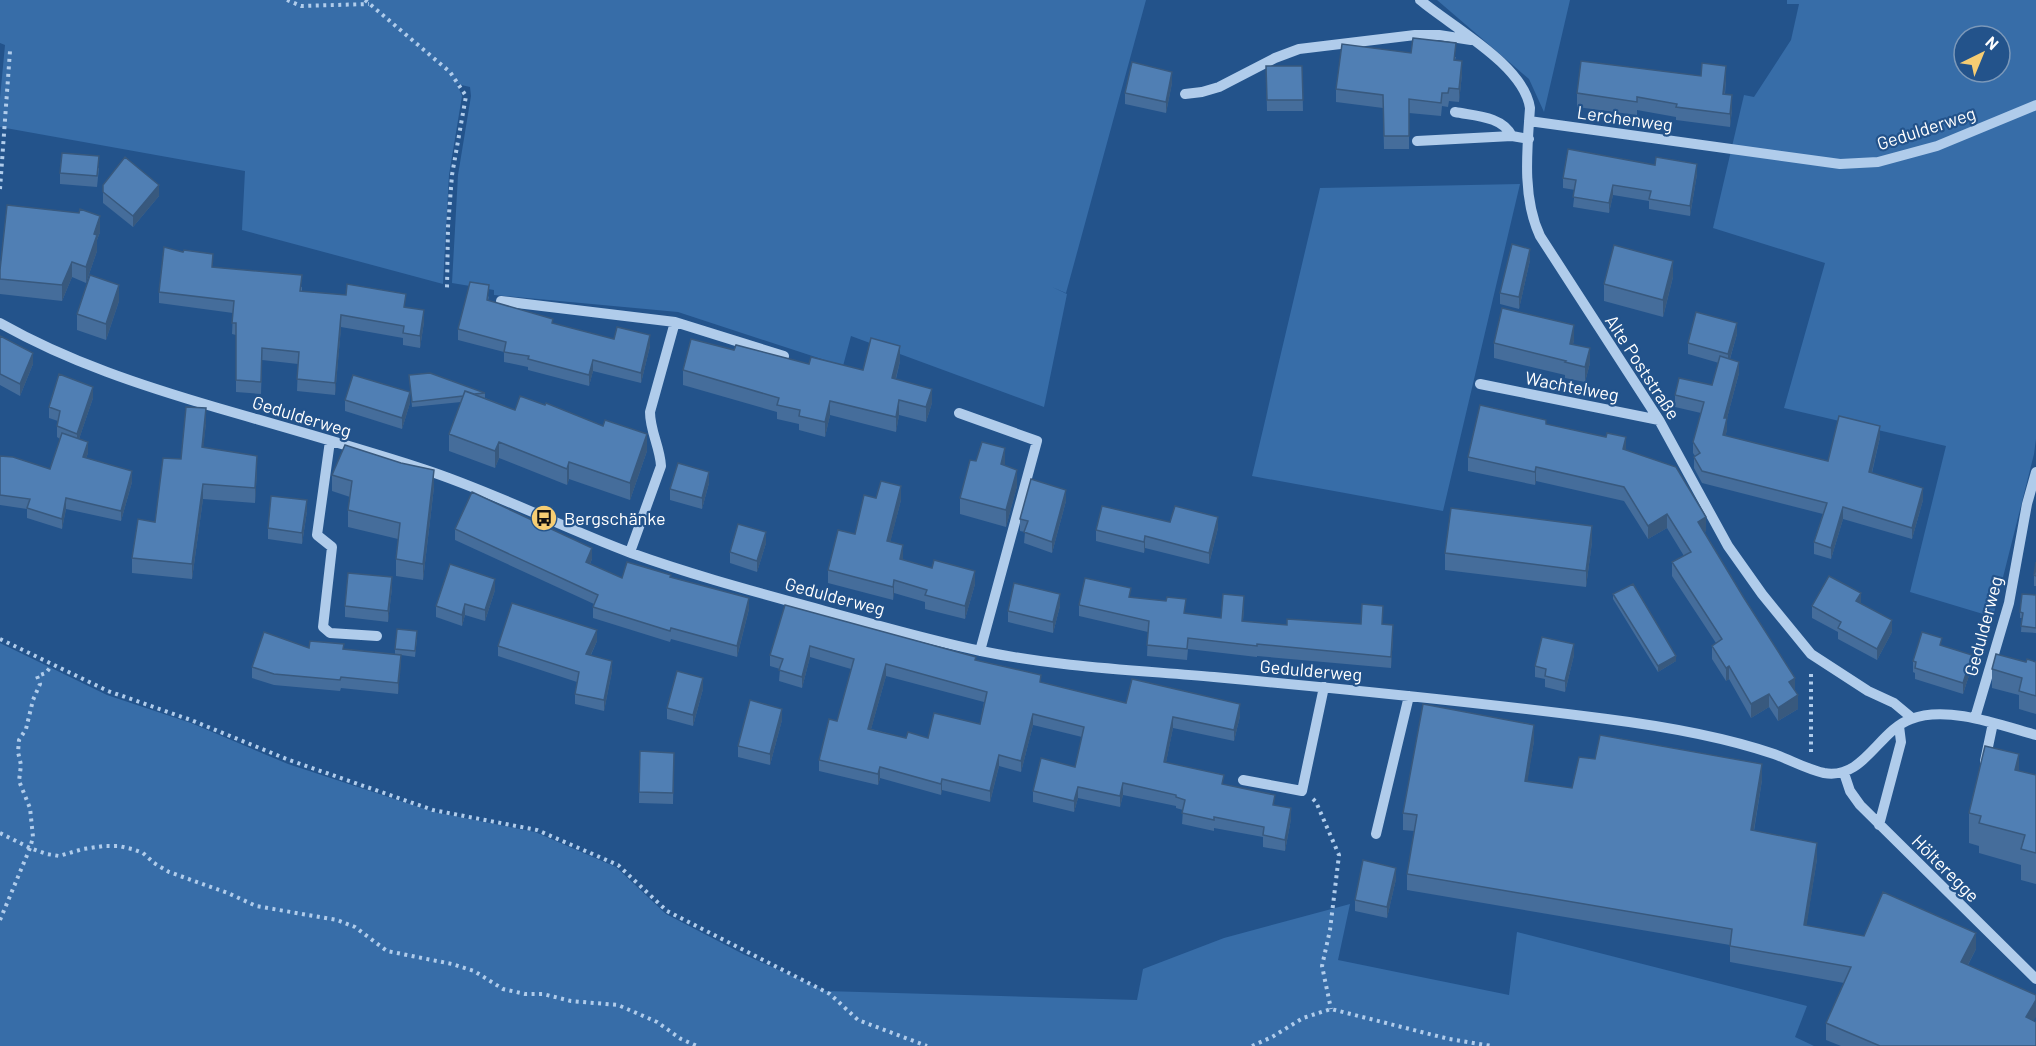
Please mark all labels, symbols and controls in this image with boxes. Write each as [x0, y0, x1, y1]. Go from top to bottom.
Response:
north arrow [1952, 24, 2012, 84]
text: N [1982, 32, 2003, 53]
street label: Lerchenweg [1576, 100, 1674, 136]
street label: Gedulderweg [1874, 102, 1978, 154]
street label: Alte Poststraße [1601, 311, 1685, 423]
street label: Wachtelweg [1523, 366, 1621, 406]
street label: Gedulderweg [250, 390, 354, 442]
bus stop icon: Bergschänke [529, 503, 559, 533]
place label: Bergschänke [564, 507, 666, 529]
street label: Gedulderweg [783, 572, 887, 620]
street label: Gedulderweg [1959, 574, 2007, 678]
street label: Gedulderweg [1259, 655, 1363, 685]
street label: Hölteregge [1908, 830, 1984, 906]

